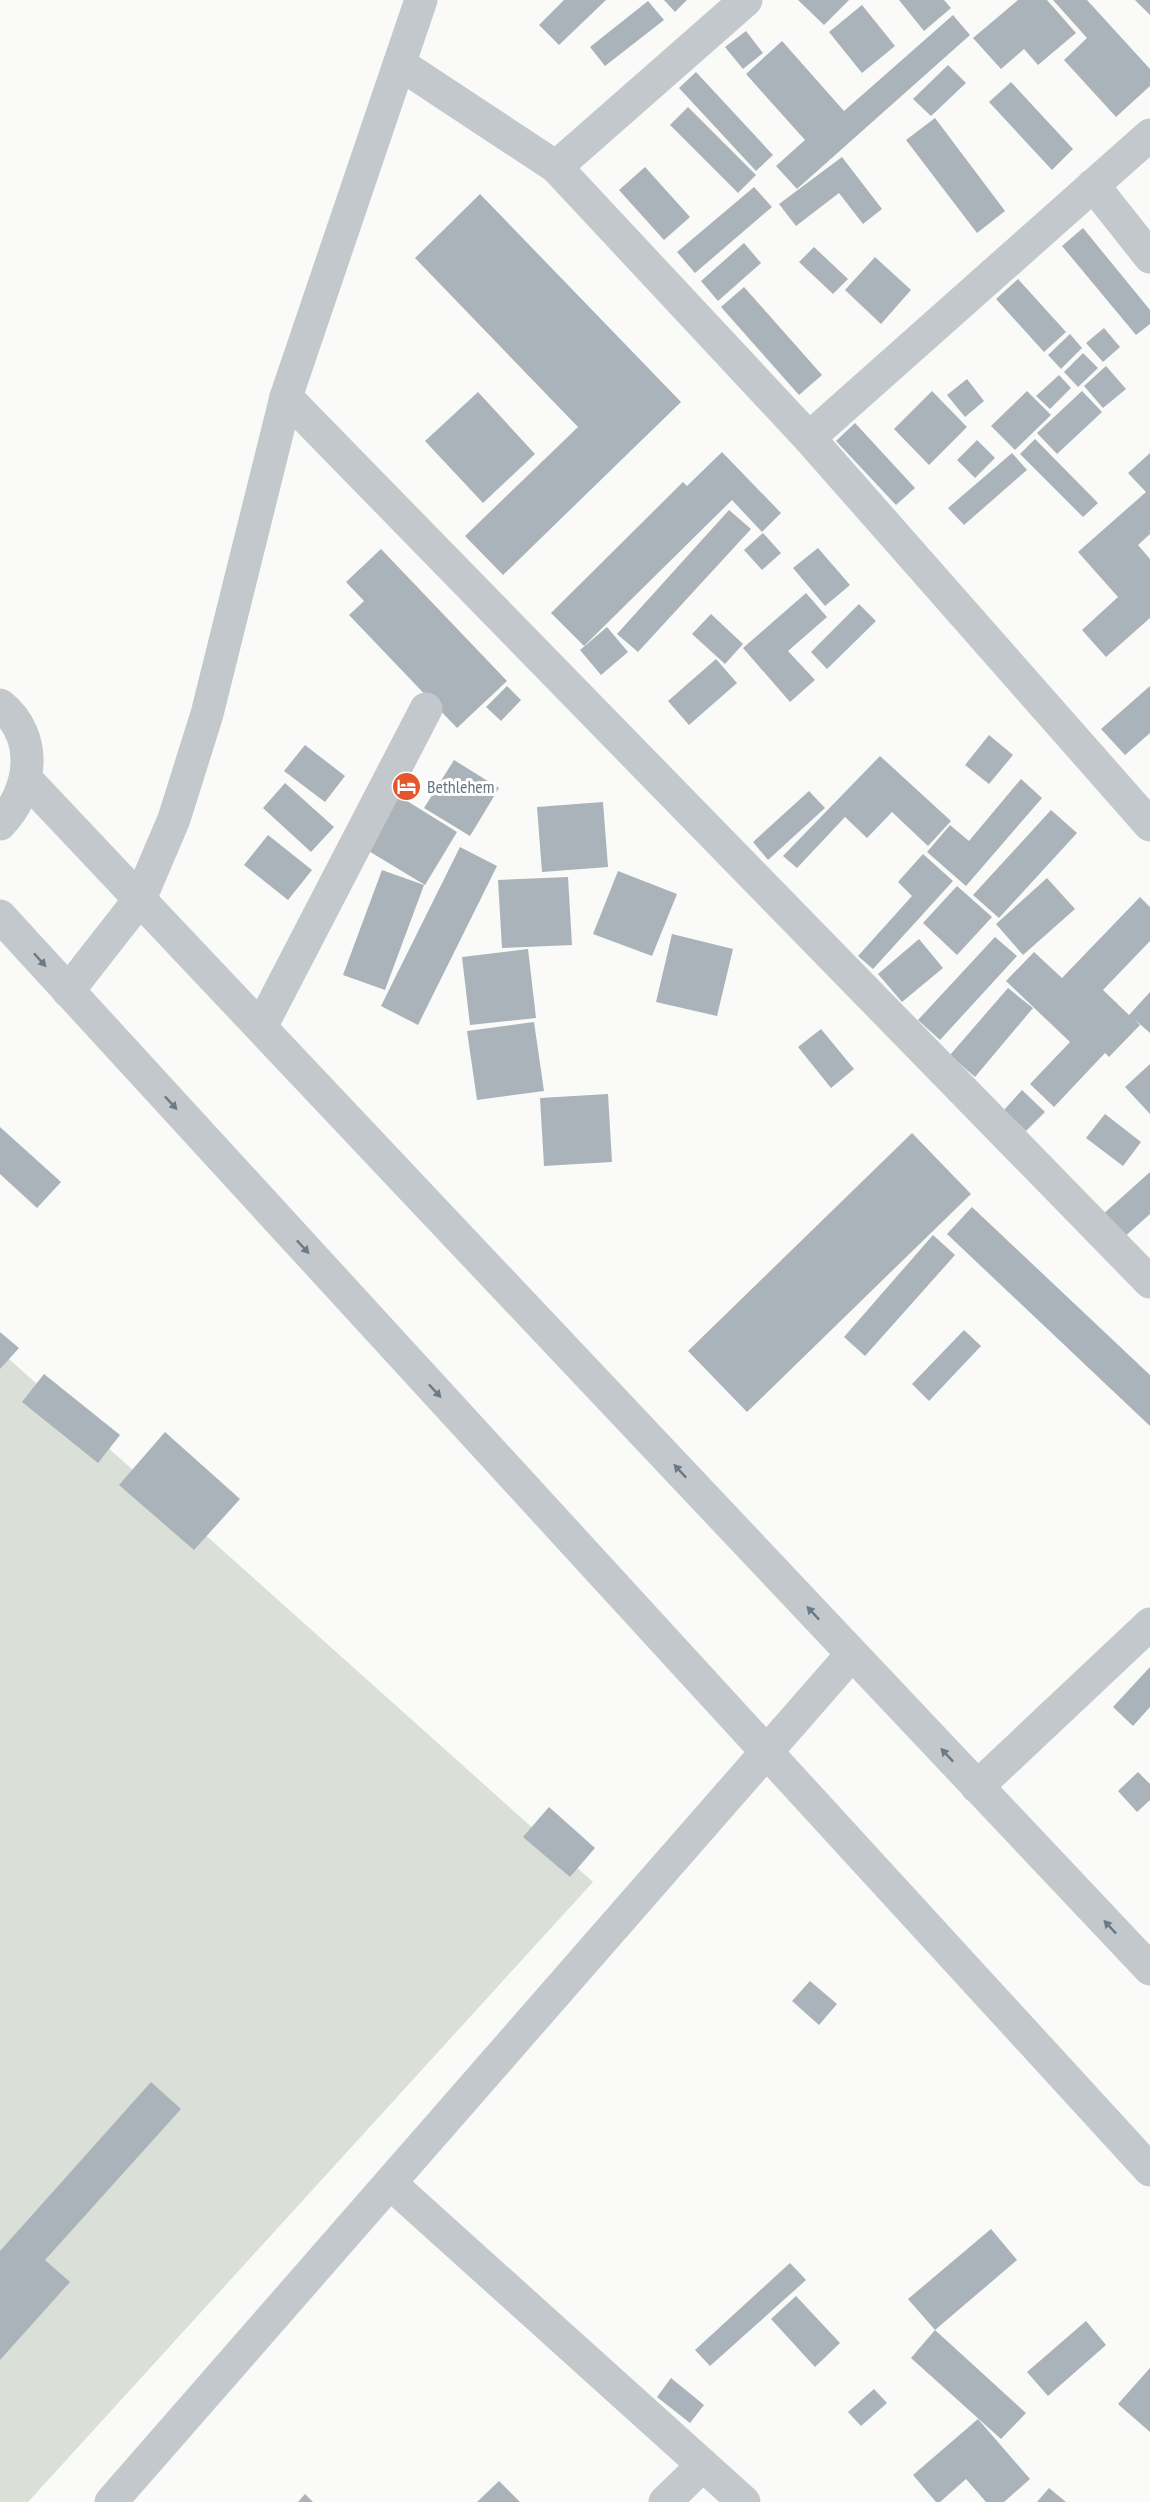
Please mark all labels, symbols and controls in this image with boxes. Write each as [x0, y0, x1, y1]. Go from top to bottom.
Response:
hotel icon: Bethlehem [390, 771, 422, 803]
place label: Bethlehem [427, 775, 494, 798]
one-way arrow [32, 952, 46, 966]
one-way arrow [164, 1096, 178, 1111]
one-way arrow [296, 1239, 309, 1254]
one-way arrow [428, 1383, 442, 1398]
one-way arrow [673, 1464, 687, 1478]
one-way arrow [806, 1605, 820, 1620]
one-way arrow [940, 1747, 954, 1762]
one-way arrow [1104, 1920, 1117, 1935]

